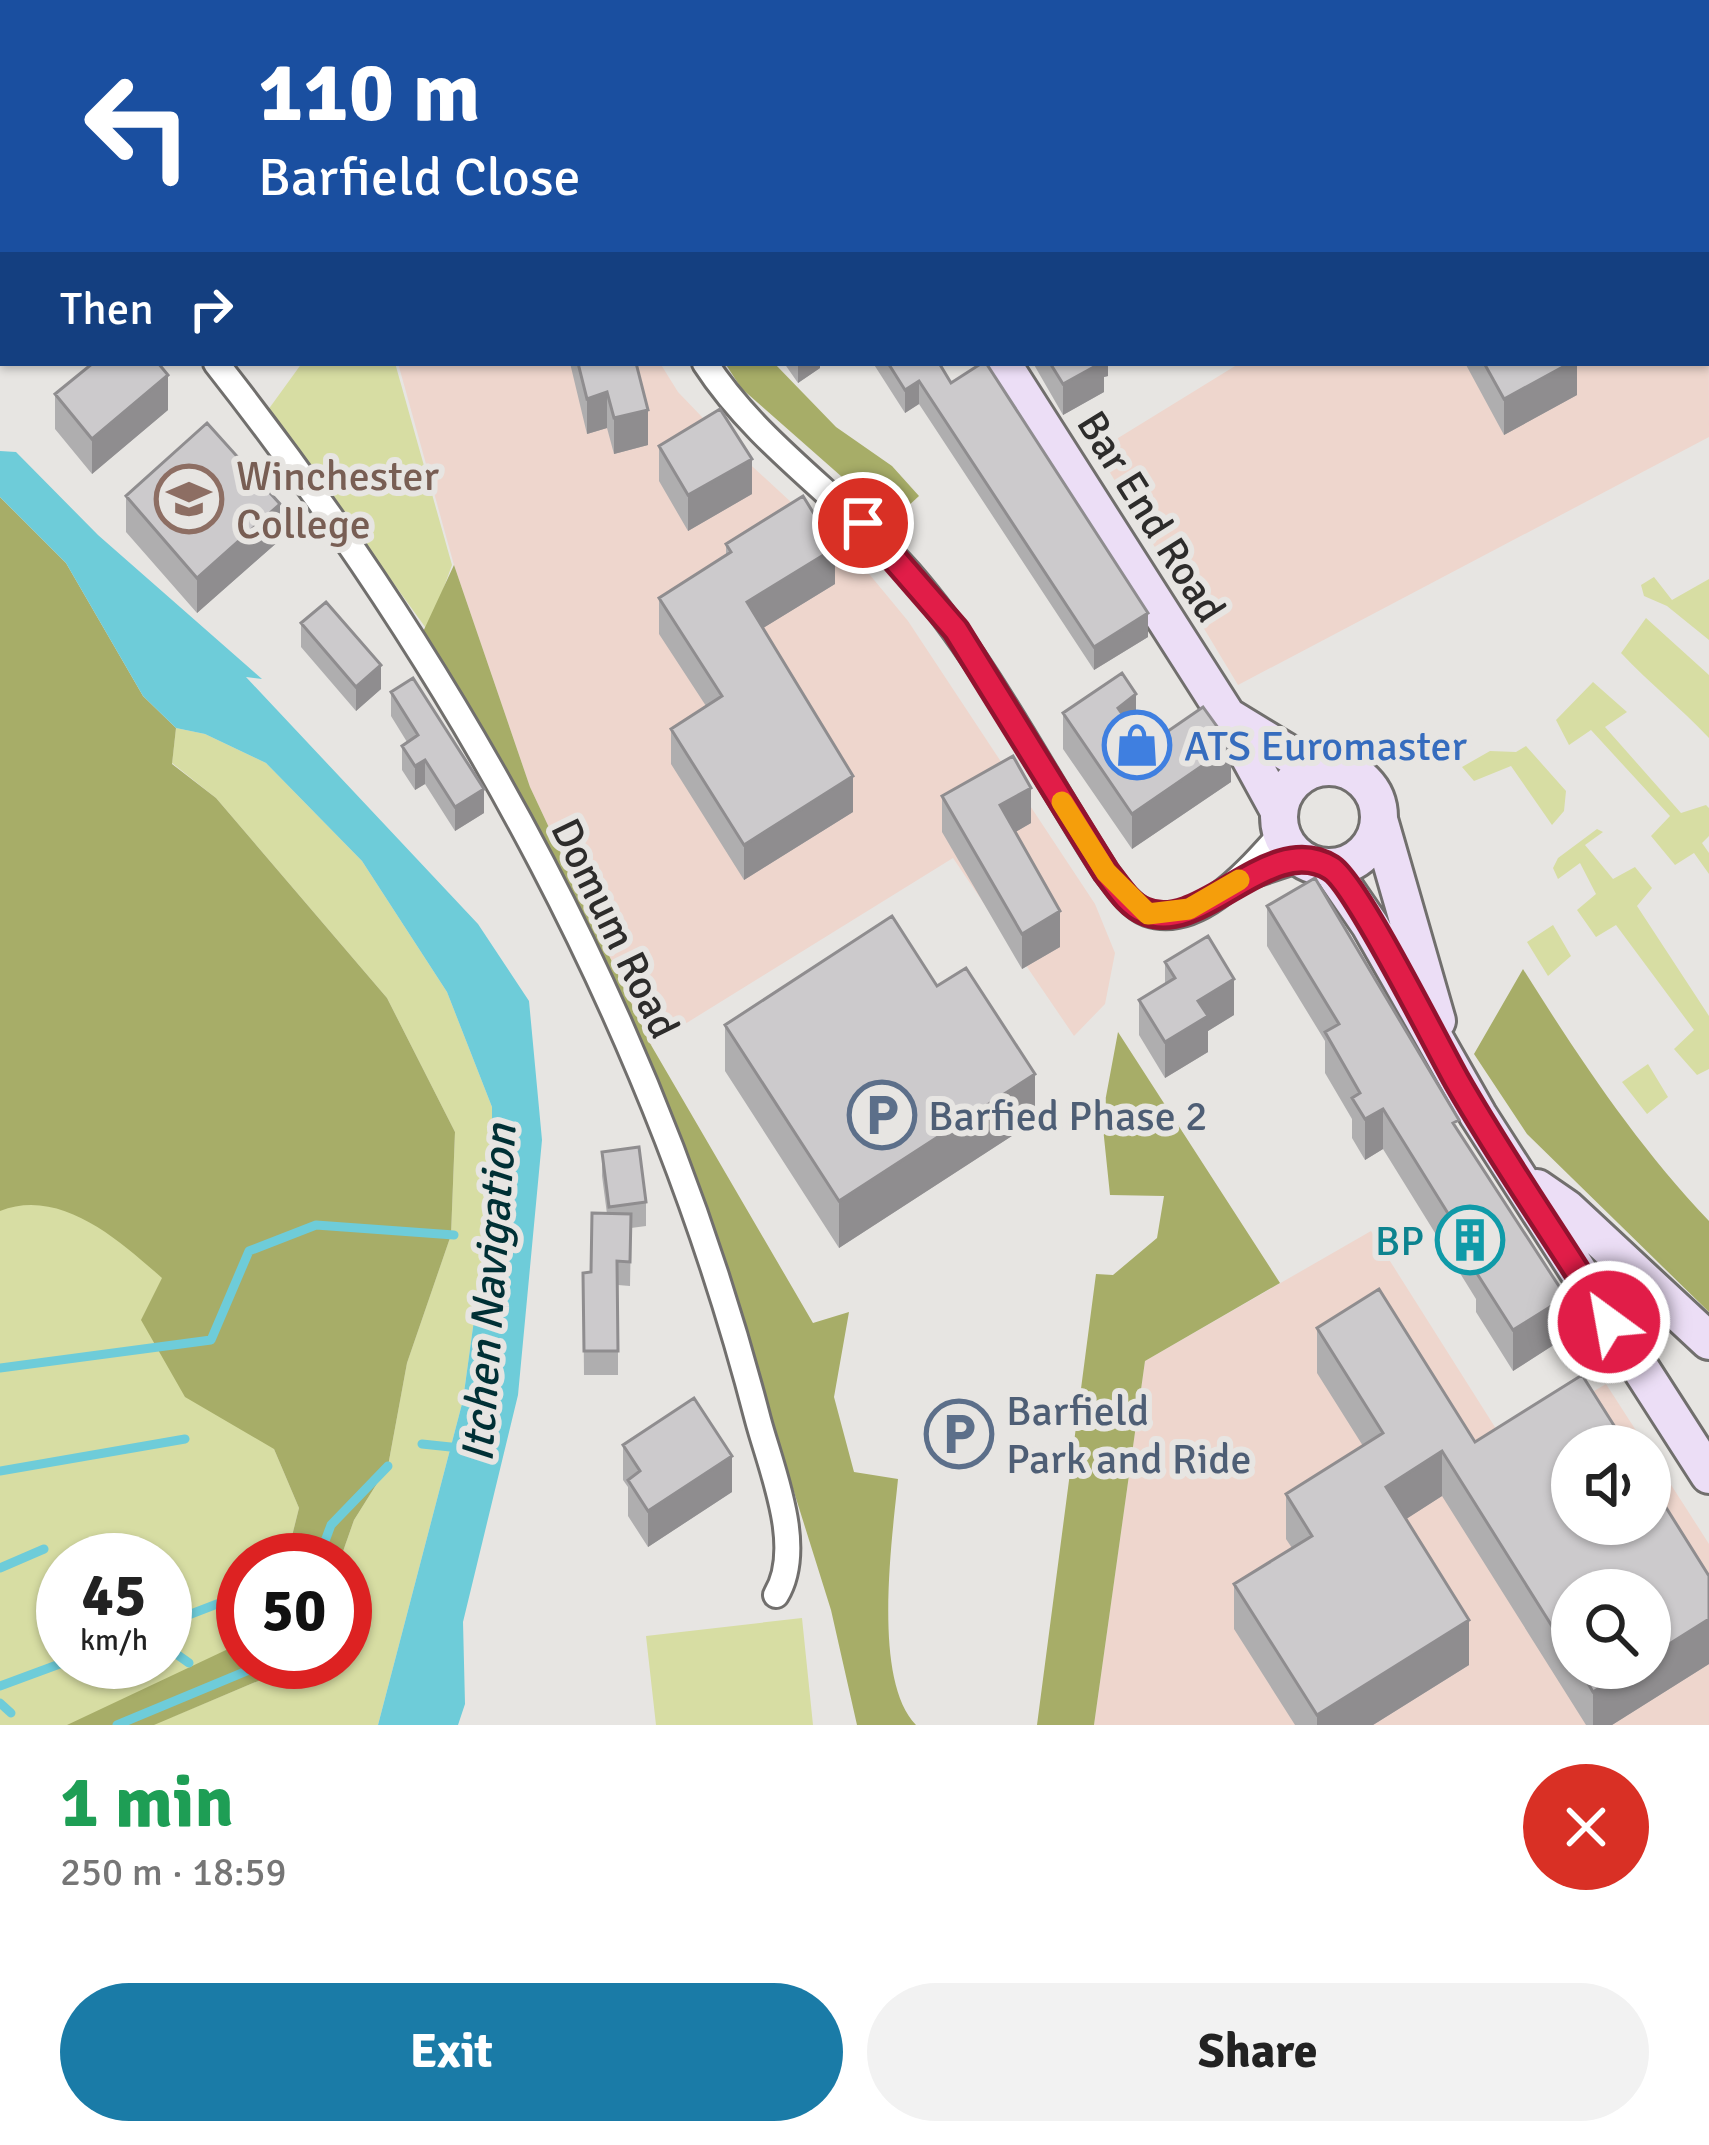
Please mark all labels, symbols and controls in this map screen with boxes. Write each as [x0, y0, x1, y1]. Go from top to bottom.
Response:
text: 110 m [258, 41, 480, 145]
icon: left [60, 48, 216, 204]
text: Barfield Close [258, 144, 581, 211]
icon: right [178, 276, 244, 342]
text: Then [60, 282, 154, 337]
street label: Bar End Road [1066, 402, 1236, 632]
place label: Winchester College [236, 451, 439, 550]
school or university icon: Winchester College [154, 464, 224, 534]
pin [812, 472, 914, 574]
icon: arrive [830, 490, 896, 556]
shop icon: ATS Euromaster [1102, 710, 1172, 780]
place label: ATS Euromaster [1184, 721, 1468, 772]
street label: Domum Road [540, 810, 690, 1047]
parking icon: Barfied Phase 2 [847, 1080, 917, 1150]
place label: Barfied Phase 2 [928, 1091, 1208, 1142]
water label: Itchen Navigation [450, 1121, 529, 1464]
building icon: BP [1435, 1205, 1505, 1275]
place label: BP [1375, 1216, 1424, 1267]
position arrow [1546, 1259, 1672, 1385]
place label: Barfield Park and Ride [1006, 1386, 1252, 1485]
parking icon: Barfield Park and Ride [924, 1399, 994, 1469]
map controls [1551, 1425, 1671, 1689]
button: sound [1551, 1425, 1671, 1545]
speed limit sign: 50 [216, 1533, 372, 1689]
text: 45 [82, 1559, 146, 1633]
button: search [1551, 1569, 1671, 1689]
text: km/h [80, 1622, 148, 1659]
text: 1 min [60, 1758, 234, 1847]
button: close [1523, 1764, 1649, 1890]
text: 250 m · 18:59 [60, 1848, 287, 1896]
button: Exit [60, 1983, 843, 2121]
button: Share [867, 1983, 1649, 2121]

